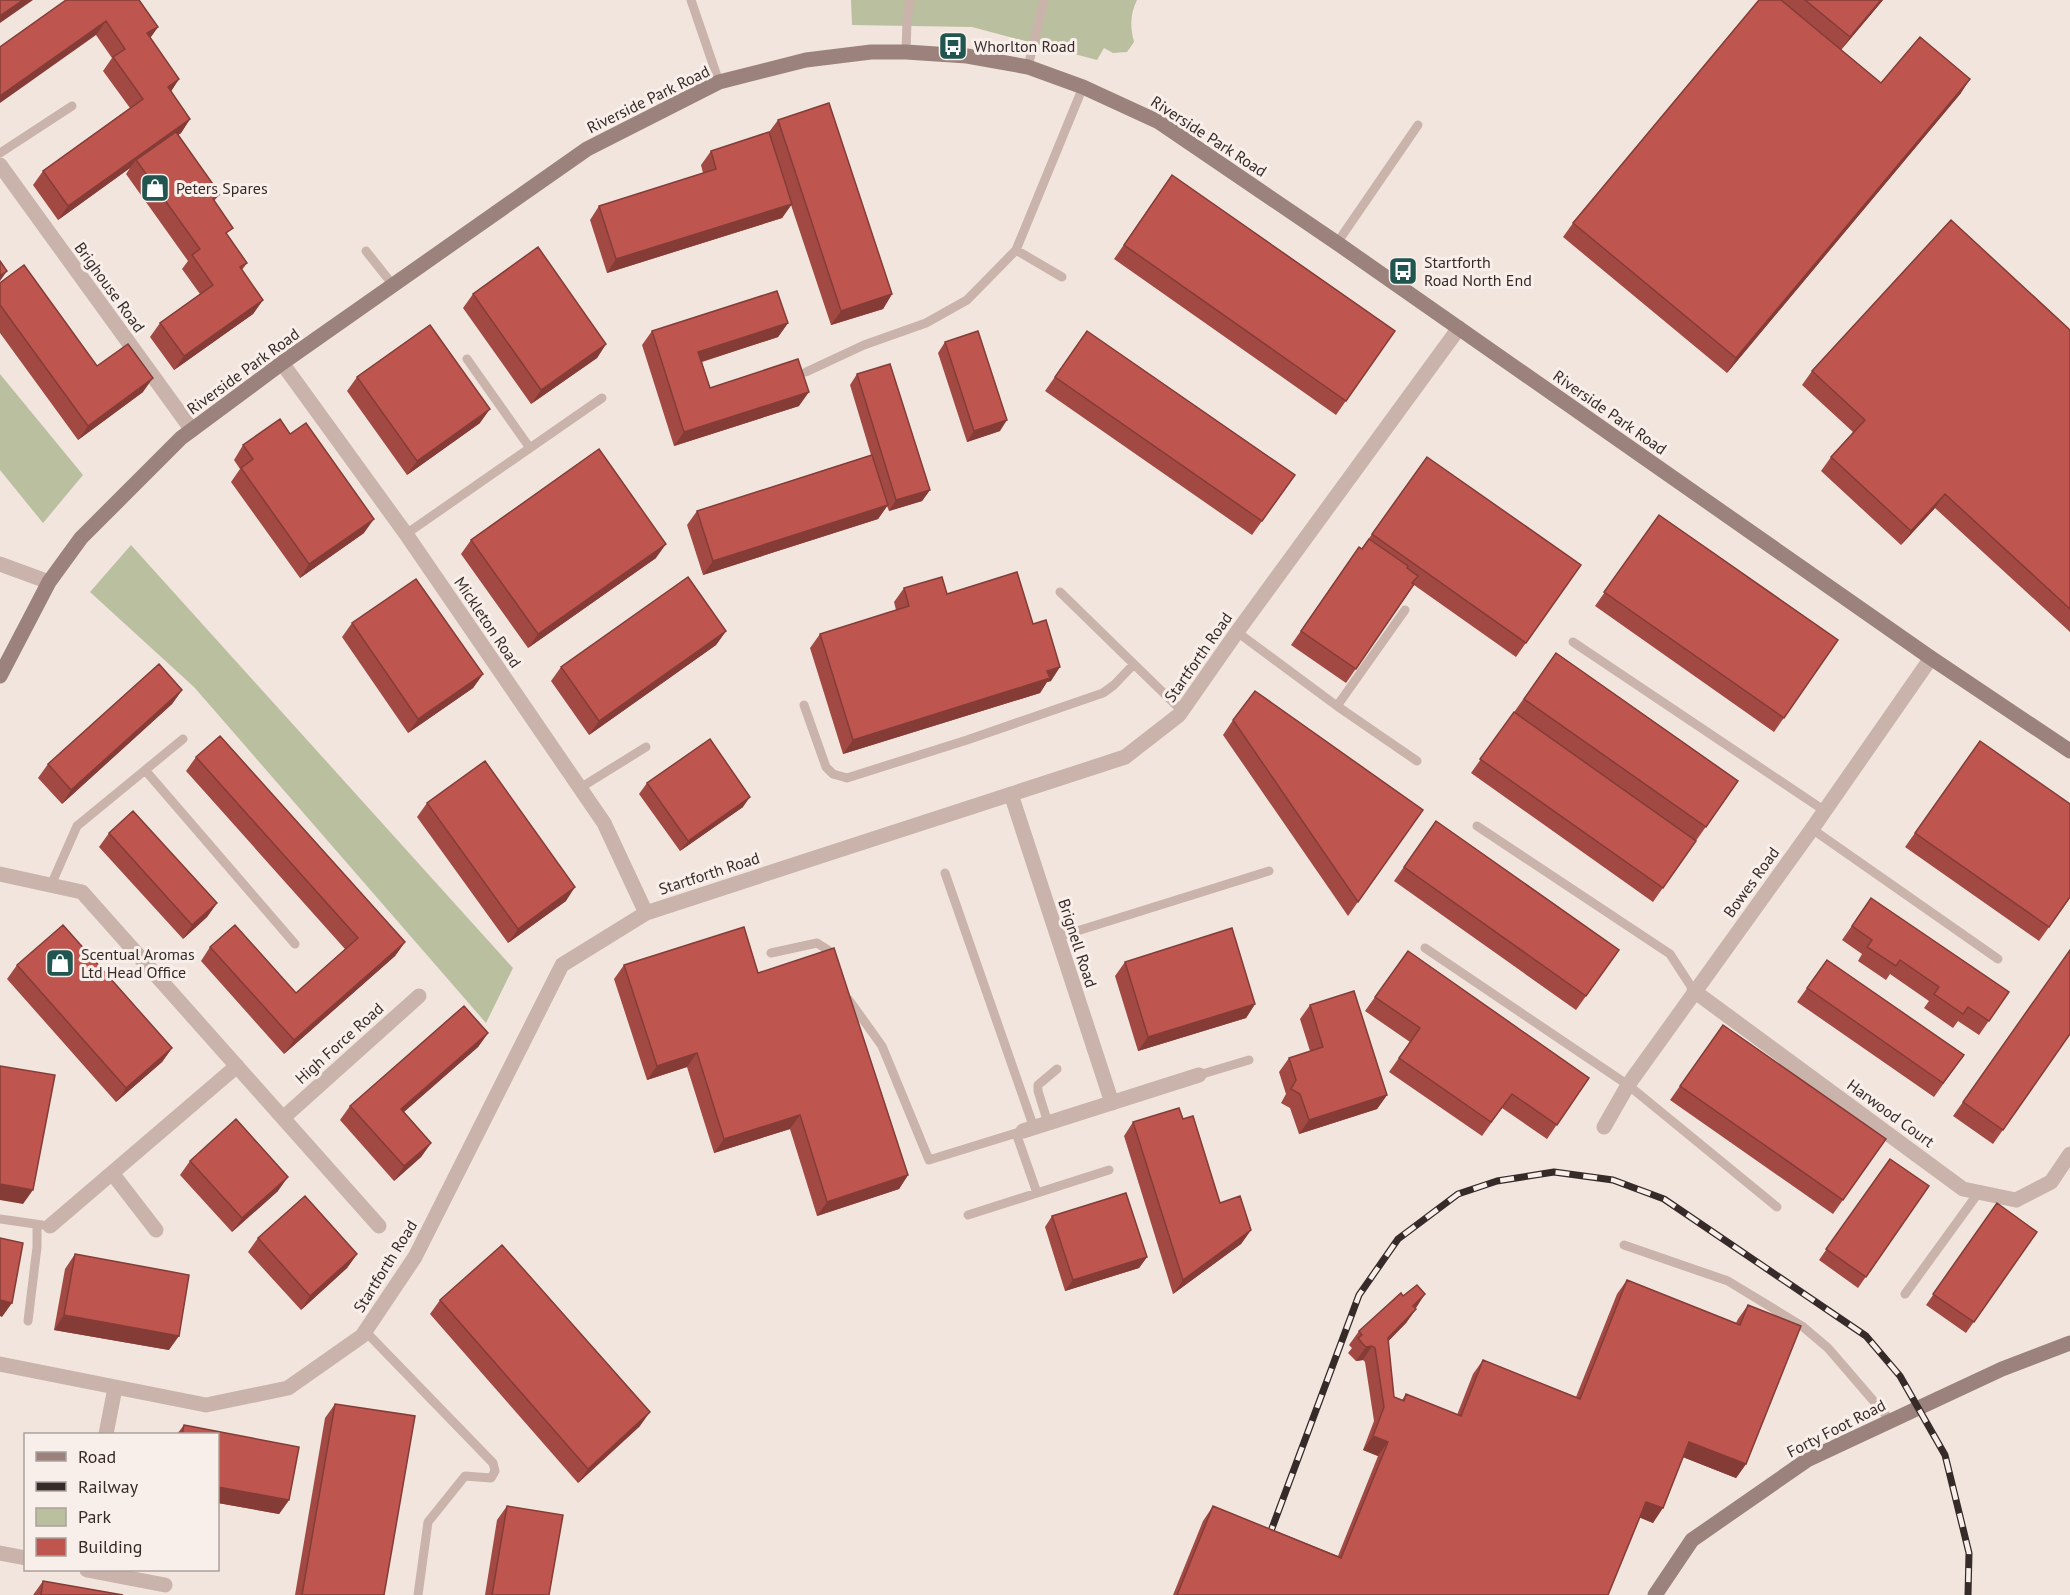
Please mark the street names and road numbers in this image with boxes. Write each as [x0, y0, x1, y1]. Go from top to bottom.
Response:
street label: Riverside Park Road [583, 61, 713, 137]
street label: Riverside Park Road [1147, 91, 1271, 181]
street label: Brighouse Road [71, 238, 149, 336]
street label: Riverside Park Road [183, 324, 303, 418]
street label: Riverside Park Road [1549, 365, 1671, 459]
street label: Mickleton Road [450, 573, 526, 671]
street label: Startforth Road [1160, 608, 1236, 706]
street label: Bowes Road [1719, 843, 1783, 921]
street label: Startforth Road [656, 847, 762, 899]
street label: Brignell Road [1054, 896, 1102, 990]
street label: High Force Road [291, 998, 387, 1088]
street label: Harwood Court [1844, 1075, 1939, 1152]
street label: Startforth Road [349, 1216, 421, 1316]
street label: Forty Foot Road [1783, 1394, 1889, 1462]

